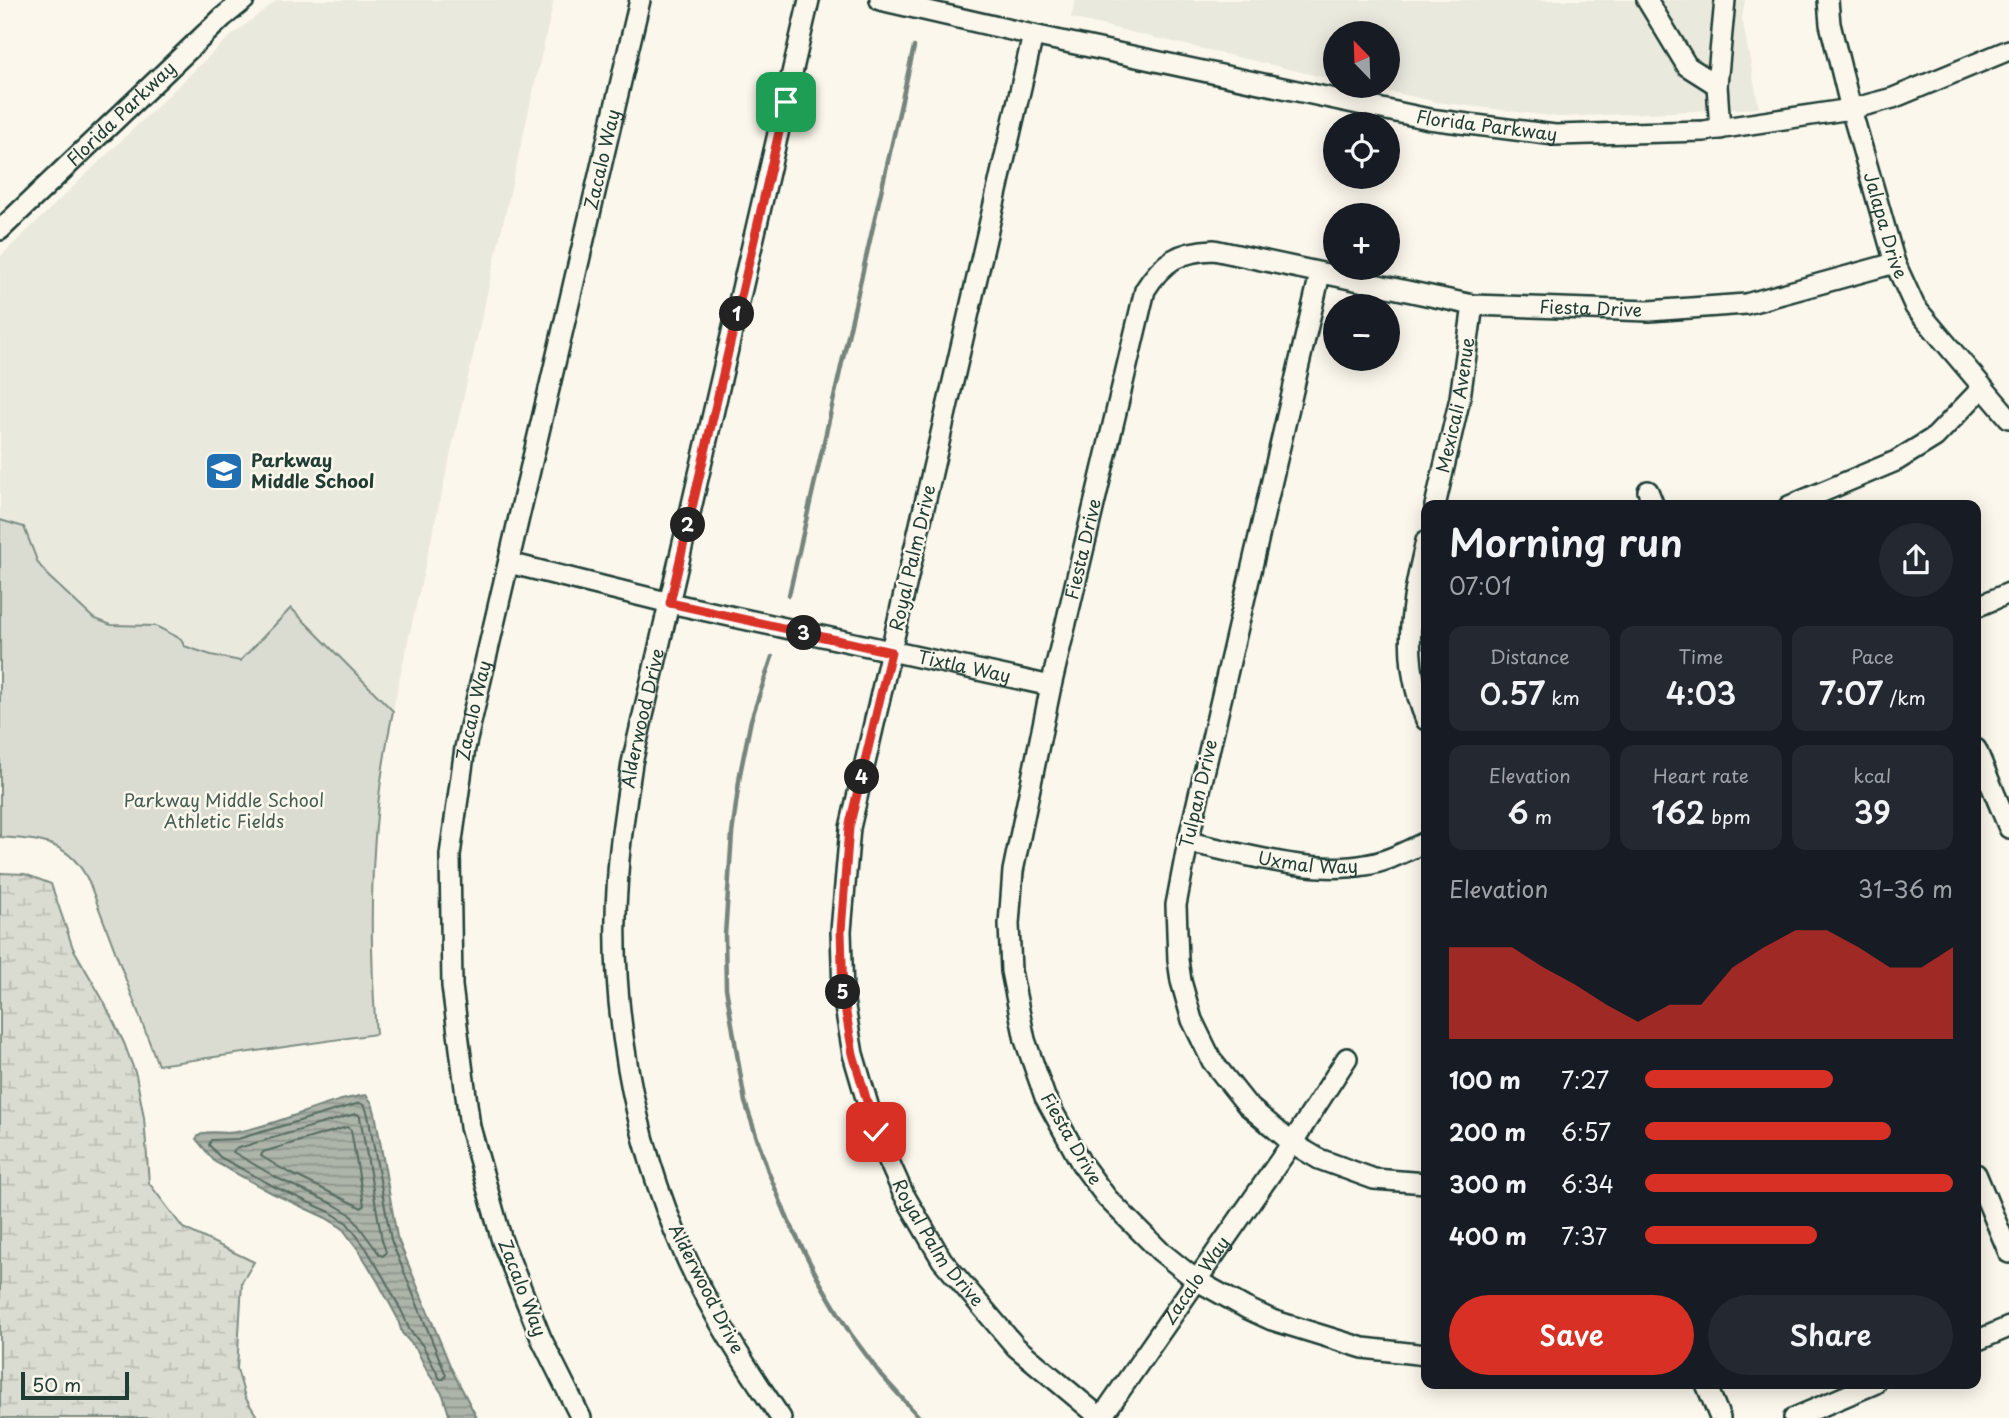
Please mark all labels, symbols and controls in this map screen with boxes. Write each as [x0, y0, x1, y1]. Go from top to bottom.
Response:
north arrow [1323, 21, 1400, 98]
map controls [1323, 21, 1400, 371]
street label: Florida Parkway [60, 54, 181, 172]
pin [756, 72, 816, 132]
icon: arrive [767, 83, 805, 121]
street label: Florida Parkway [1414, 102, 1559, 147]
street label: Zacalo Way [576, 106, 626, 212]
button: locate [1323, 112, 1400, 189]
street label: Jalapa Drive [1858, 169, 1915, 283]
button: + [1323, 203, 1400, 280]
street label: Fiesta Drive [1539, 292, 1643, 323]
button: − [1323, 294, 1400, 371]
pin: 1 [720, 296, 754, 332]
text: 1 [732, 299, 741, 327]
street label: Mexicali Avenue [1428, 336, 1480, 475]
place label: Parkway Middle School [251, 446, 374, 494]
school or university icon: Parkway Middle School [203, 450, 245, 492]
street label: Royal Palm Drive [882, 482, 941, 633]
street label: Fiesta Drive [1057, 496, 1107, 602]
pin: 2 [670, 508, 706, 542]
text: 2 [681, 510, 694, 538]
text: Morning run [1449, 513, 1683, 570]
button: share [1879, 523, 1953, 597]
text: 07:01 [1449, 568, 1512, 603]
pin: 3 [786, 616, 822, 650]
text: 3 [797, 618, 810, 646]
street label: Tixtla Way [915, 642, 1014, 689]
text: Distance [1490, 642, 1570, 670]
text: Time [1679, 642, 1723, 670]
text: Pace [1851, 642, 1894, 670]
street label: Alderwood Drive [613, 645, 670, 790]
street label: Zacalo Way [448, 657, 497, 762]
text: 0.57 [1479, 670, 1545, 715]
text: 4:03 [1666, 670, 1736, 715]
text: 7:07 [1819, 670, 1883, 715]
text: km [1545, 683, 1580, 711]
text: /km [1883, 683, 1926, 711]
street label: Tulpan Drive [1172, 736, 1223, 851]
pin: 4 [844, 760, 880, 794]
text: Elevation [1489, 761, 1571, 789]
text: Heart rate [1653, 761, 1749, 789]
text: kcal [1853, 761, 1891, 789]
text: 4 [855, 762, 868, 790]
park label: Parkway Middle School Athletic Fields [124, 786, 324, 834]
text: 6 [1507, 789, 1528, 834]
text: 162 [1651, 789, 1705, 834]
text: 39 [1854, 789, 1891, 834]
text: m [1528, 802, 1552, 830]
text: bpm [1705, 802, 1751, 830]
street label: Uxmal Way [1256, 843, 1359, 880]
text: Elevation [1449, 871, 1548, 906]
text: 31–36 m [1858, 871, 1953, 906]
pin: 5 [826, 974, 860, 1010]
text: 5 [836, 977, 849, 1005]
text: 100 m [1449, 1062, 1521, 1097]
text: 7:27 [1561, 1062, 1609, 1097]
street label: Fiesta Drive [1035, 1087, 1110, 1190]
pin [846, 1102, 906, 1162]
icon: check [857, 1113, 895, 1151]
text: 200 m [1449, 1114, 1526, 1149]
text: 6:57 [1561, 1114, 1611, 1149]
text: 300 m [1449, 1166, 1527, 1201]
text: 6:34 [1561, 1166, 1614, 1201]
street label: Royal Palm Drive [886, 1174, 991, 1312]
text: 400 m [1449, 1218, 1527, 1253]
text: 7:37 [1561, 1218, 1607, 1253]
street label: Alderwood Drive [663, 1219, 752, 1358]
street label: Zacalo Way [1155, 1230, 1236, 1329]
street label: Zacalo Way [492, 1235, 554, 1340]
button: Save [1449, 1295, 1694, 1375]
button: Share [1708, 1295, 1953, 1375]
scale bar [21, 1369, 130, 1401]
text: 50 m [32, 1370, 81, 1398]

